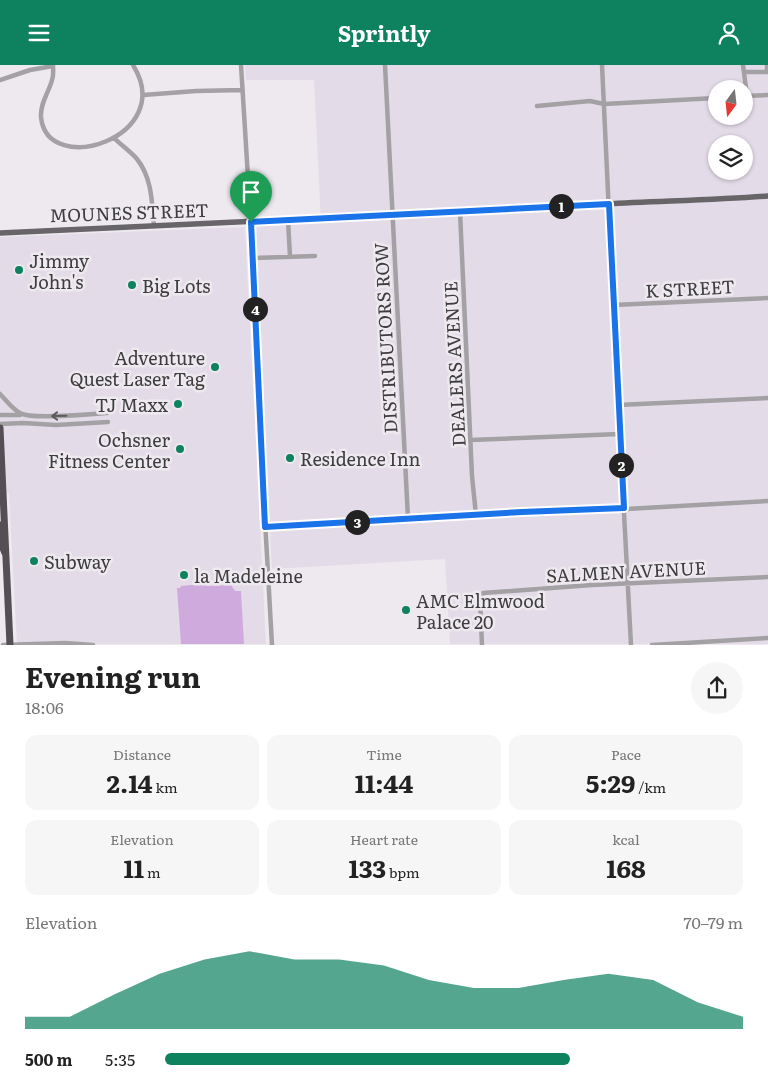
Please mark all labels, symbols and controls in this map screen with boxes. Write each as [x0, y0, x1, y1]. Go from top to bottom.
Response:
text: Sprintly [338, 16, 430, 49]
icon: menu [25, 19, 53, 47]
icon: person [715, 19, 743, 47]
north arrow [708, 80, 752, 125]
map controls [708, 80, 753, 180]
button: layers [708, 135, 753, 180]
pin [230, 171, 272, 222]
icon: arrive [237, 178, 265, 206]
pin: 1 [548, 193, 574, 219]
street label: MOUNES STREET [49, 196, 209, 228]
text: 1 [559, 196, 564, 216]
street label: DISTRIBUTORS ROW [367, 242, 403, 434]
place label: Jimmy John's [29, 247, 90, 295]
marker: Jimmy John's [13, 264, 25, 276]
place label: Big Lots [142, 272, 210, 299]
street label: K STREET [645, 272, 735, 304]
marker: Big Lots [126, 279, 138, 291]
street label: DEALERS AVENUE [436, 281, 472, 447]
pin: 4 [242, 297, 268, 321]
text: 4 [251, 299, 260, 319]
place label: Adventure Quest Laser Tag [70, 344, 206, 392]
marker: Adventure Quest Laser Tag [209, 361, 221, 373]
place label: TJ Maxx [95, 391, 169, 418]
marker: TJ Maxx [172, 398, 184, 410]
one-way arrow [51, 411, 67, 420]
place label: Ochsner Fitness Center [48, 426, 170, 474]
marker: Ochsner Fitness Center [174, 443, 186, 455]
place label: Residence Inn [300, 445, 420, 472]
marker: Residence Inn [284, 452, 296, 464]
pin: 2 [608, 453, 634, 477]
text: 2 [618, 455, 625, 475]
pin: 3 [344, 509, 370, 535]
text: 3 [354, 512, 361, 532]
place label: Subway [44, 548, 111, 575]
street label: SALMEN AVENUE [545, 553, 707, 589]
marker: Subway [28, 555, 40, 567]
place label: la Madeleine [194, 562, 303, 589]
marker: la Madeleine [178, 569, 190, 581]
place label: AMC Elmwood Palace 20 [416, 587, 545, 635]
marker: AMC Elmwood Palace 20 [400, 604, 412, 616]
text: Evening run [25, 655, 201, 697]
button: share [691, 662, 743, 714]
text: 18:06 [25, 695, 64, 719]
text: Distance [113, 744, 171, 764]
text: Time [366, 744, 402, 764]
text: Pace [611, 744, 641, 764]
text: 2.14 [107, 764, 153, 801]
text: 11:44 [355, 764, 413, 801]
text: 5:29 [586, 764, 635, 801]
text: km [153, 777, 177, 797]
text: /km [635, 777, 666, 797]
text: Elevation [110, 829, 174, 849]
text: Heart rate [350, 829, 418, 849]
text: kcal [612, 829, 640, 849]
text: 11 [123, 849, 144, 886]
text: 133 [348, 849, 386, 886]
text: 168 [606, 849, 646, 886]
text: m [144, 862, 161, 882]
text: bpm [386, 862, 420, 882]
text: Elevation [25, 910, 97, 934]
text: 70–79 m [683, 910, 743, 934]
text: 500 m [25, 1047, 73, 1071]
text: 5:35 [105, 1047, 135, 1071]

